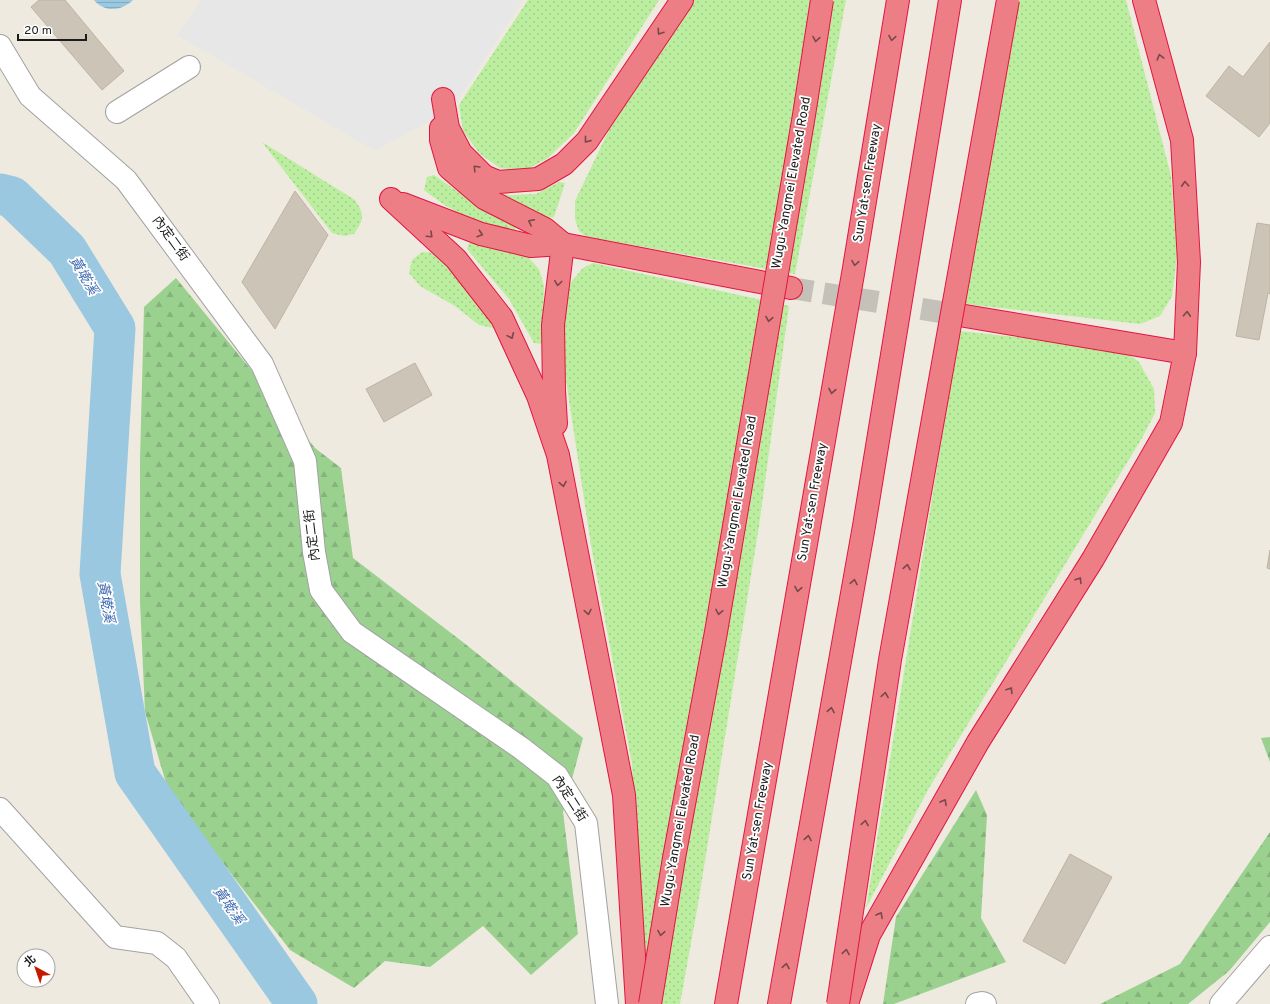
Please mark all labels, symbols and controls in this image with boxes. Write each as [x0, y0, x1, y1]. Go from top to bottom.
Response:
scale bar [18, 16, 86, 42]
text: 20 m [24, 23, 52, 39]
one-way arrow [658, 28, 665, 35]
one-way arrow [812, 35, 820, 42]
one-way arrow [888, 35, 897, 42]
one-way arrow [1156, 54, 1164, 60]
street label: Wugu-Yangmei Elevated Road [769, 96, 815, 270]
street label: Sun Yat-sen Freeway [851, 122, 885, 244]
one-way arrow [585, 135, 592, 142]
one-way arrow [473, 165, 481, 173]
one-way arrow [1180, 181, 1189, 187]
street label: 內定二街 [148, 213, 192, 265]
one-way arrow [528, 219, 536, 227]
one-way arrow [476, 229, 483, 237]
one-way arrow [425, 231, 433, 238]
water label: 黃墘溪 [65, 254, 102, 300]
one-way arrow [851, 260, 859, 266]
one-way arrow [554, 280, 563, 286]
one-way arrow [1182, 311, 1191, 317]
one-way arrow [765, 316, 774, 322]
one-way arrow [506, 332, 514, 340]
one-way arrow [829, 388, 837, 395]
street label: Wugu-Yangmei Elevated Road [715, 415, 761, 589]
street label: Sun Yat-sen Freeway [795, 441, 831, 563]
one-way arrow [559, 481, 567, 488]
street label: 內定二街 [302, 508, 324, 562]
one-way arrow [902, 563, 911, 570]
one-way arrow [1074, 577, 1082, 584]
one-way arrow [849, 579, 858, 585]
water label: 黃墘溪 [93, 580, 117, 626]
one-way arrow [794, 585, 803, 592]
one-way arrow [584, 609, 592, 615]
one-way arrow [715, 609, 724, 616]
one-way arrow [1005, 687, 1013, 694]
one-way arrow [880, 692, 889, 698]
one-way arrow [826, 707, 835, 713]
street label: Wugu-Yangmei Elevated Road [658, 734, 704, 908]
street label: Sun Yat-sen Freeway [740, 760, 776, 882]
street label: 內定二街 [548, 773, 590, 825]
one-way arrow [939, 799, 946, 806]
one-way arrow [860, 820, 869, 826]
one-way arrow [804, 835, 812, 841]
water label: 黃墘溪 [209, 884, 248, 930]
one-way arrow [875, 912, 882, 919]
one-way arrow [657, 930, 666, 936]
north arrow [16, 948, 56, 988]
one-way arrow [841, 949, 850, 955]
text: 北 [22, 952, 39, 970]
one-way arrow [781, 962, 789, 969]

